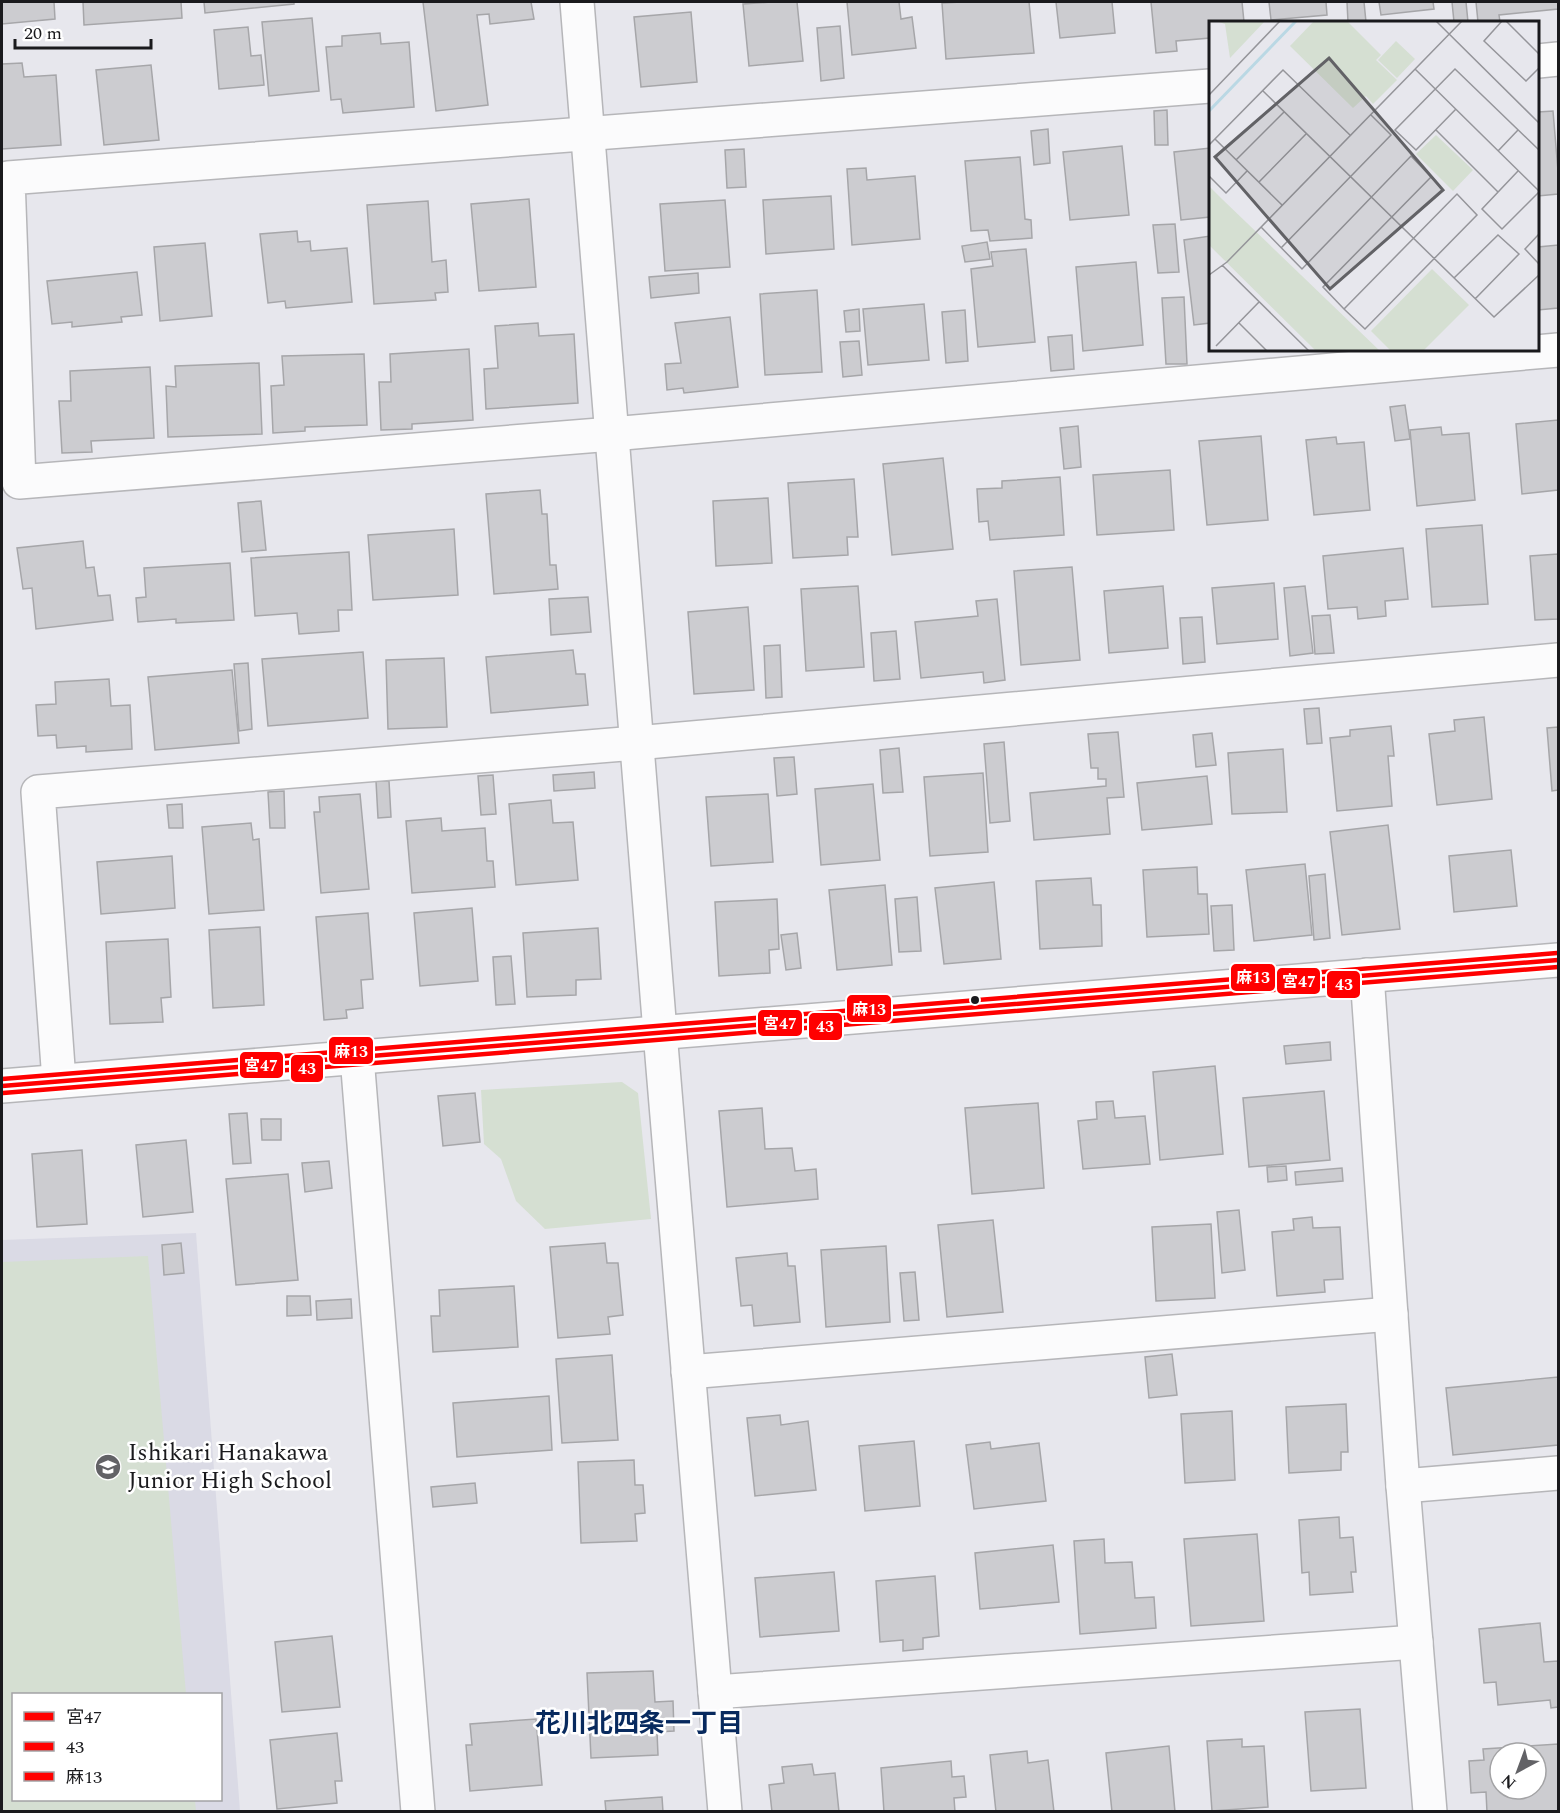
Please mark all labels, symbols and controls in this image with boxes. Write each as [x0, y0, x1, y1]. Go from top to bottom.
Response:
scale bar [15, 12, 152, 50]
text: 20 m [24, 20, 62, 47]
inset map [1209, 21, 1539, 351]
line badge: 麻13 [1230, 963, 1276, 992]
text: 麻13 [1236, 966, 1270, 990]
line badge: 宮47 [1276, 967, 1321, 995]
text: 宮47 [1282, 970, 1316, 994]
line badge: 43 [1326, 970, 1361, 999]
text: 43 [1335, 973, 1353, 997]
line badge: 麻13 [846, 994, 892, 1023]
unlabelled marker [969, 994, 981, 1006]
text: 麻13 [852, 998, 886, 1022]
line badge: 宮47 [757, 1009, 803, 1037]
text: 宮47 [763, 1012, 797, 1036]
line badge: 43 [808, 1012, 843, 1041]
text: 43 [816, 1015, 834, 1039]
line badge: 麻13 [328, 1036, 374, 1065]
text: 麻13 [334, 1040, 368, 1064]
line badge: 宮47 [239, 1051, 284, 1079]
text: 宮47 [244, 1054, 278, 1078]
line badge: 43 [290, 1054, 324, 1083]
text: 43 [298, 1057, 316, 1081]
place label: Ishikari Hanakawa Junior High School [128, 1435, 332, 1499]
school or university icon: Ishikari Hanakawa Junior High School [93, 1452, 123, 1482]
legend [12, 1693, 222, 1801]
text: 宮47 [66, 1704, 102, 1731]
district label: 花川北四条一丁目 [535, 1704, 743, 1744]
text: 43 [66, 1734, 84, 1761]
north arrow [1488, 1741, 1548, 1801]
text: 麻13 [66, 1764, 102, 1791]
text: N [1496, 1768, 1522, 1795]

